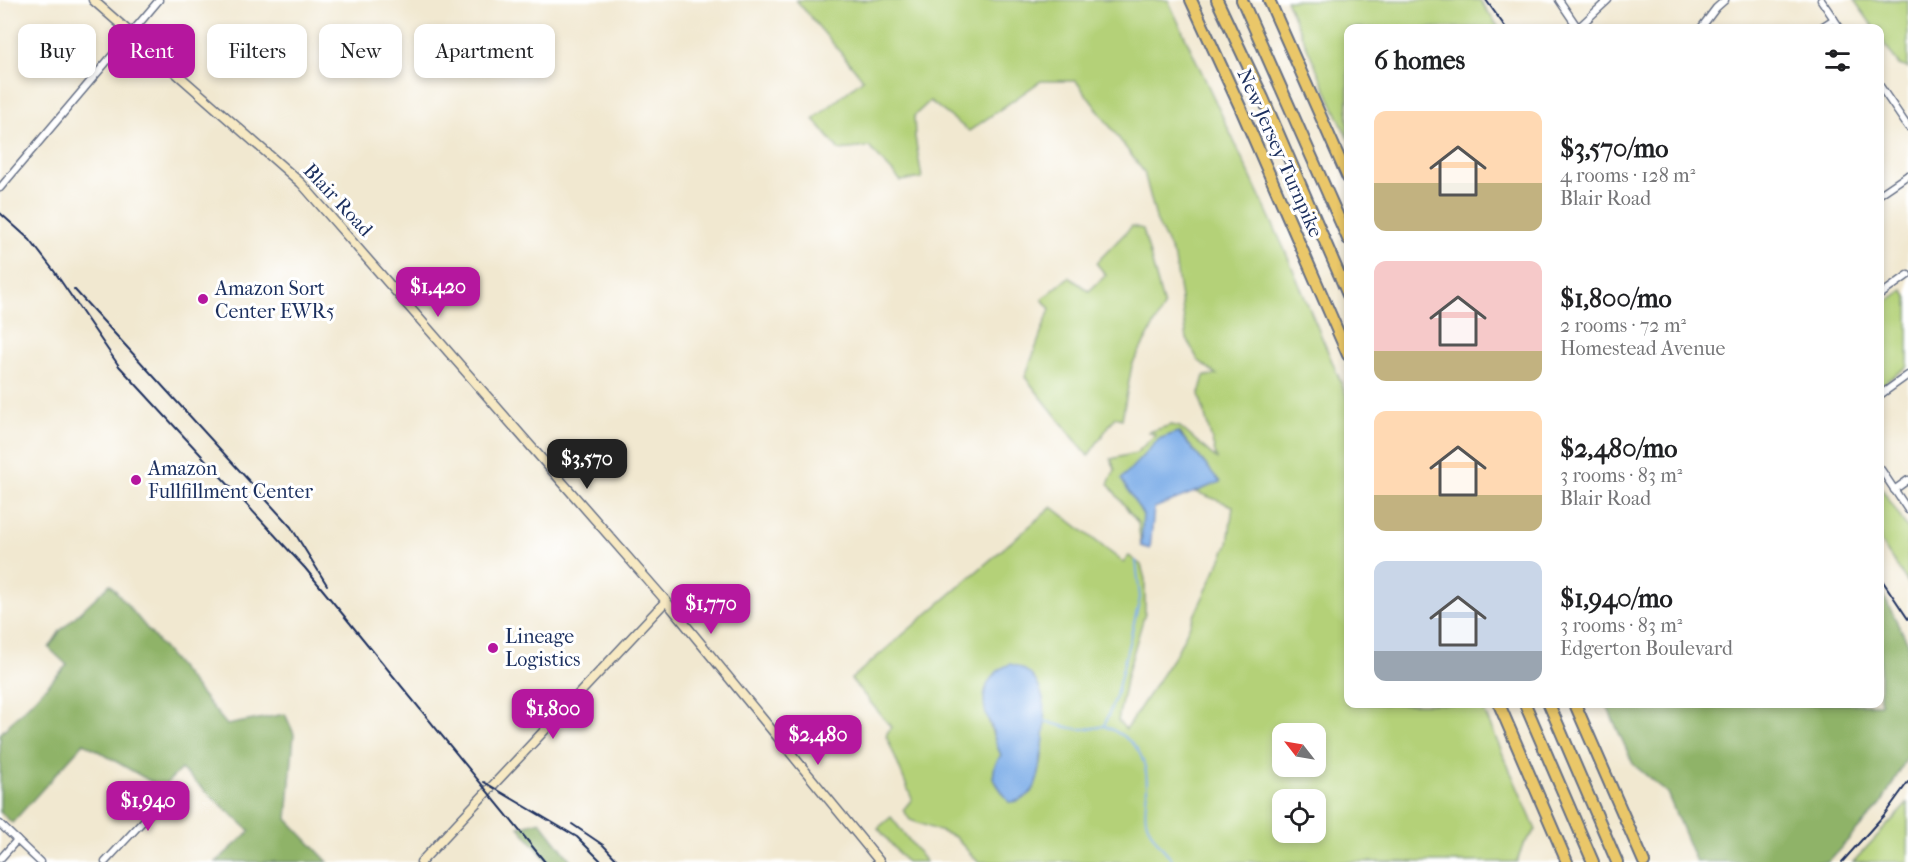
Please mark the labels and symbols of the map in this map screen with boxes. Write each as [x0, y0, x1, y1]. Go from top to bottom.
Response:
street label: New Jersey Turnpike [1232, 65, 1328, 241]
street label: Blair Road [299, 159, 378, 242]
pin: $1,420 [389, 267, 487, 318]
place label: Amazon Sort Center EWR5 [214, 277, 335, 323]
marker: Amazon Sort Center EWR5 [196, 292, 210, 306]
pin: $3,570 [538, 439, 636, 490]
place label: Amazon Fullfillment Center [147, 457, 314, 503]
marker: Amazon Fullfillment Center [129, 473, 143, 487]
pin: $1,770 [662, 584, 760, 635]
place label: Lineage Logistics [505, 625, 581, 671]
marker: Lineage Logistics [486, 641, 500, 655]
pin: $1,800 [504, 689, 602, 740]
pin: $2,480 [769, 715, 867, 766]
north arrow [1272, 723, 1326, 777]
pin: $1,940 [99, 781, 197, 832]

